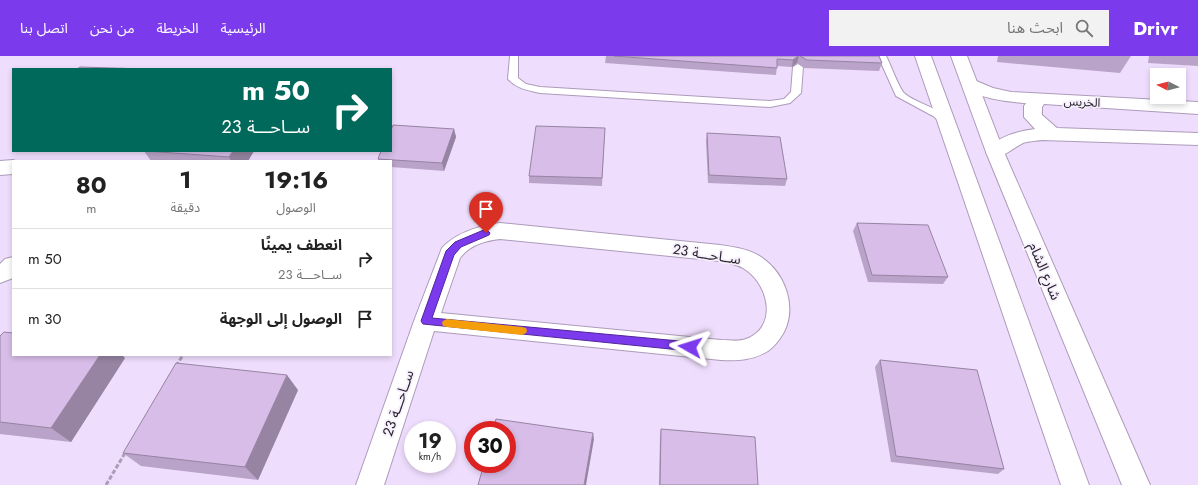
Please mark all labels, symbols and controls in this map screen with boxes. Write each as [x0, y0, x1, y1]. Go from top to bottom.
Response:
search box [829, 10, 1109, 46]
text: Drivr [1133, 15, 1178, 42]
text: ابحث هنا [1007, 17, 1063, 39]
icon: search [1073, 17, 1095, 39]
text: اتصل بنا [20, 18, 68, 38]
text: من نحن [90, 18, 135, 38]
text: الخريطة [157, 18, 199, 38]
text: الرئيسية [221, 18, 266, 38]
north arrow [1150, 68, 1186, 104]
map controls [1150, 68, 1186, 104]
text: 50 m [242, 70, 310, 111]
icon: right [324, 84, 376, 136]
street label: الخريس [1063, 92, 1101, 112]
text: ســاحـــة 23 [222, 114, 310, 140]
text: 1 [179, 162, 191, 197]
text: 19:16 [264, 162, 328, 197]
text: 80 [76, 167, 107, 202]
pin [469, 192, 503, 233]
text: دقيقة [171, 198, 200, 217]
text: الوصول [276, 198, 316, 217]
icon: arrive [475, 198, 497, 220]
text: m [86, 199, 96, 218]
text: انعطف يمينًا [261, 234, 342, 256]
street label: ســاحـــة 23 [671, 239, 743, 269]
street label: شارع الشام [1023, 239, 1066, 303]
text: 50 m [28, 248, 62, 270]
icon: right [354, 248, 376, 270]
text: ســاحـــة 23 [278, 265, 342, 284]
text: 30 m [28, 308, 61, 330]
text: الوصول إلى الوجهة [220, 308, 342, 330]
icon: arrive [354, 308, 376, 330]
position arrow [669, 326, 711, 368]
street label: ســاحـــة 23 [377, 367, 419, 439]
speed limit sign: 30 [464, 421, 516, 473]
text: 19 [418, 427, 442, 456]
text: km/h [419, 449, 441, 464]

